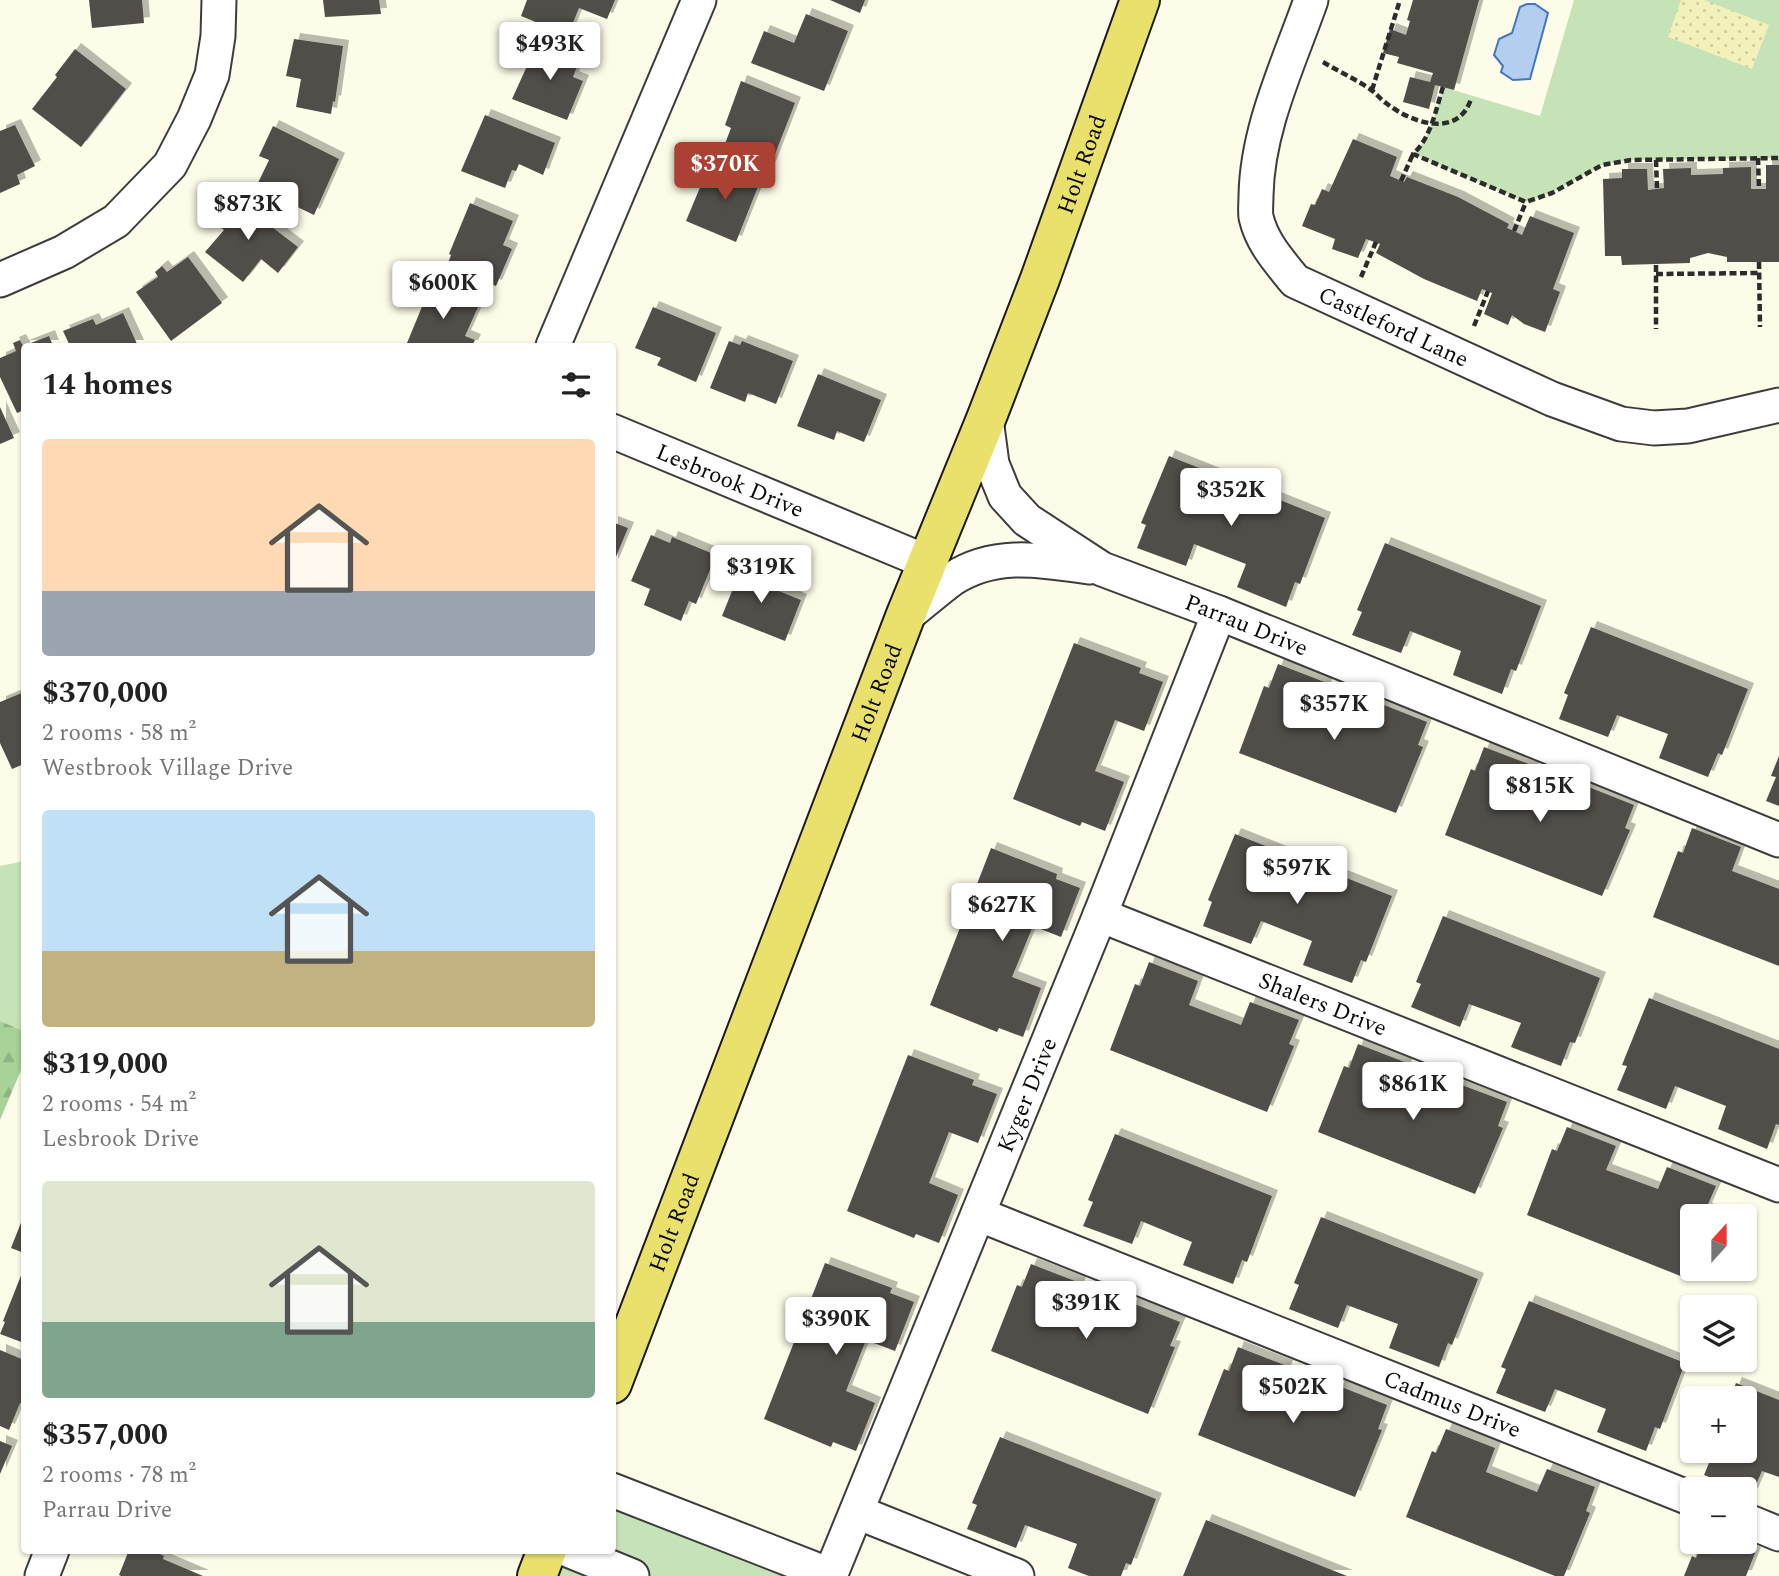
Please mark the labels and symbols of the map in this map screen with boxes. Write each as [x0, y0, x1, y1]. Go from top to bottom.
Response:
pin: $493K [501, 22, 599, 82]
street label: Holt Road [1049, 110, 1117, 219]
pin: $370K [676, 142, 774, 202]
pin: $873K [199, 182, 297, 242]
pin: $600K [394, 262, 492, 321]
street label: Castleford Lane [1312, 278, 1474, 377]
street label: Lesbrook Drive [650, 435, 809, 528]
pin: $352K [1182, 468, 1280, 528]
pin: $319K [712, 546, 810, 605]
street label: Parrau Drive [1179, 586, 1313, 666]
street label: Holt Road [843, 638, 912, 748]
pin: $357K [1285, 682, 1383, 742]
pin: $815K [1491, 764, 1589, 824]
pin: $597K [1248, 846, 1346, 906]
pin: $627K [953, 884, 1051, 943]
street label: Shalers Drive [1253, 964, 1392, 1046]
street label: Kyger Drive [989, 1032, 1067, 1158]
pin: $861K [1364, 1062, 1462, 1122]
street label: Holt Road [640, 1168, 710, 1278]
north arrow [1680, 1204, 1757, 1281]
pin: $391K [1037, 1282, 1135, 1341]
pin: $390K [787, 1298, 885, 1357]
street label: Cadmus Drive [1378, 1362, 1526, 1448]
pin: $502K [1244, 1366, 1342, 1425]

